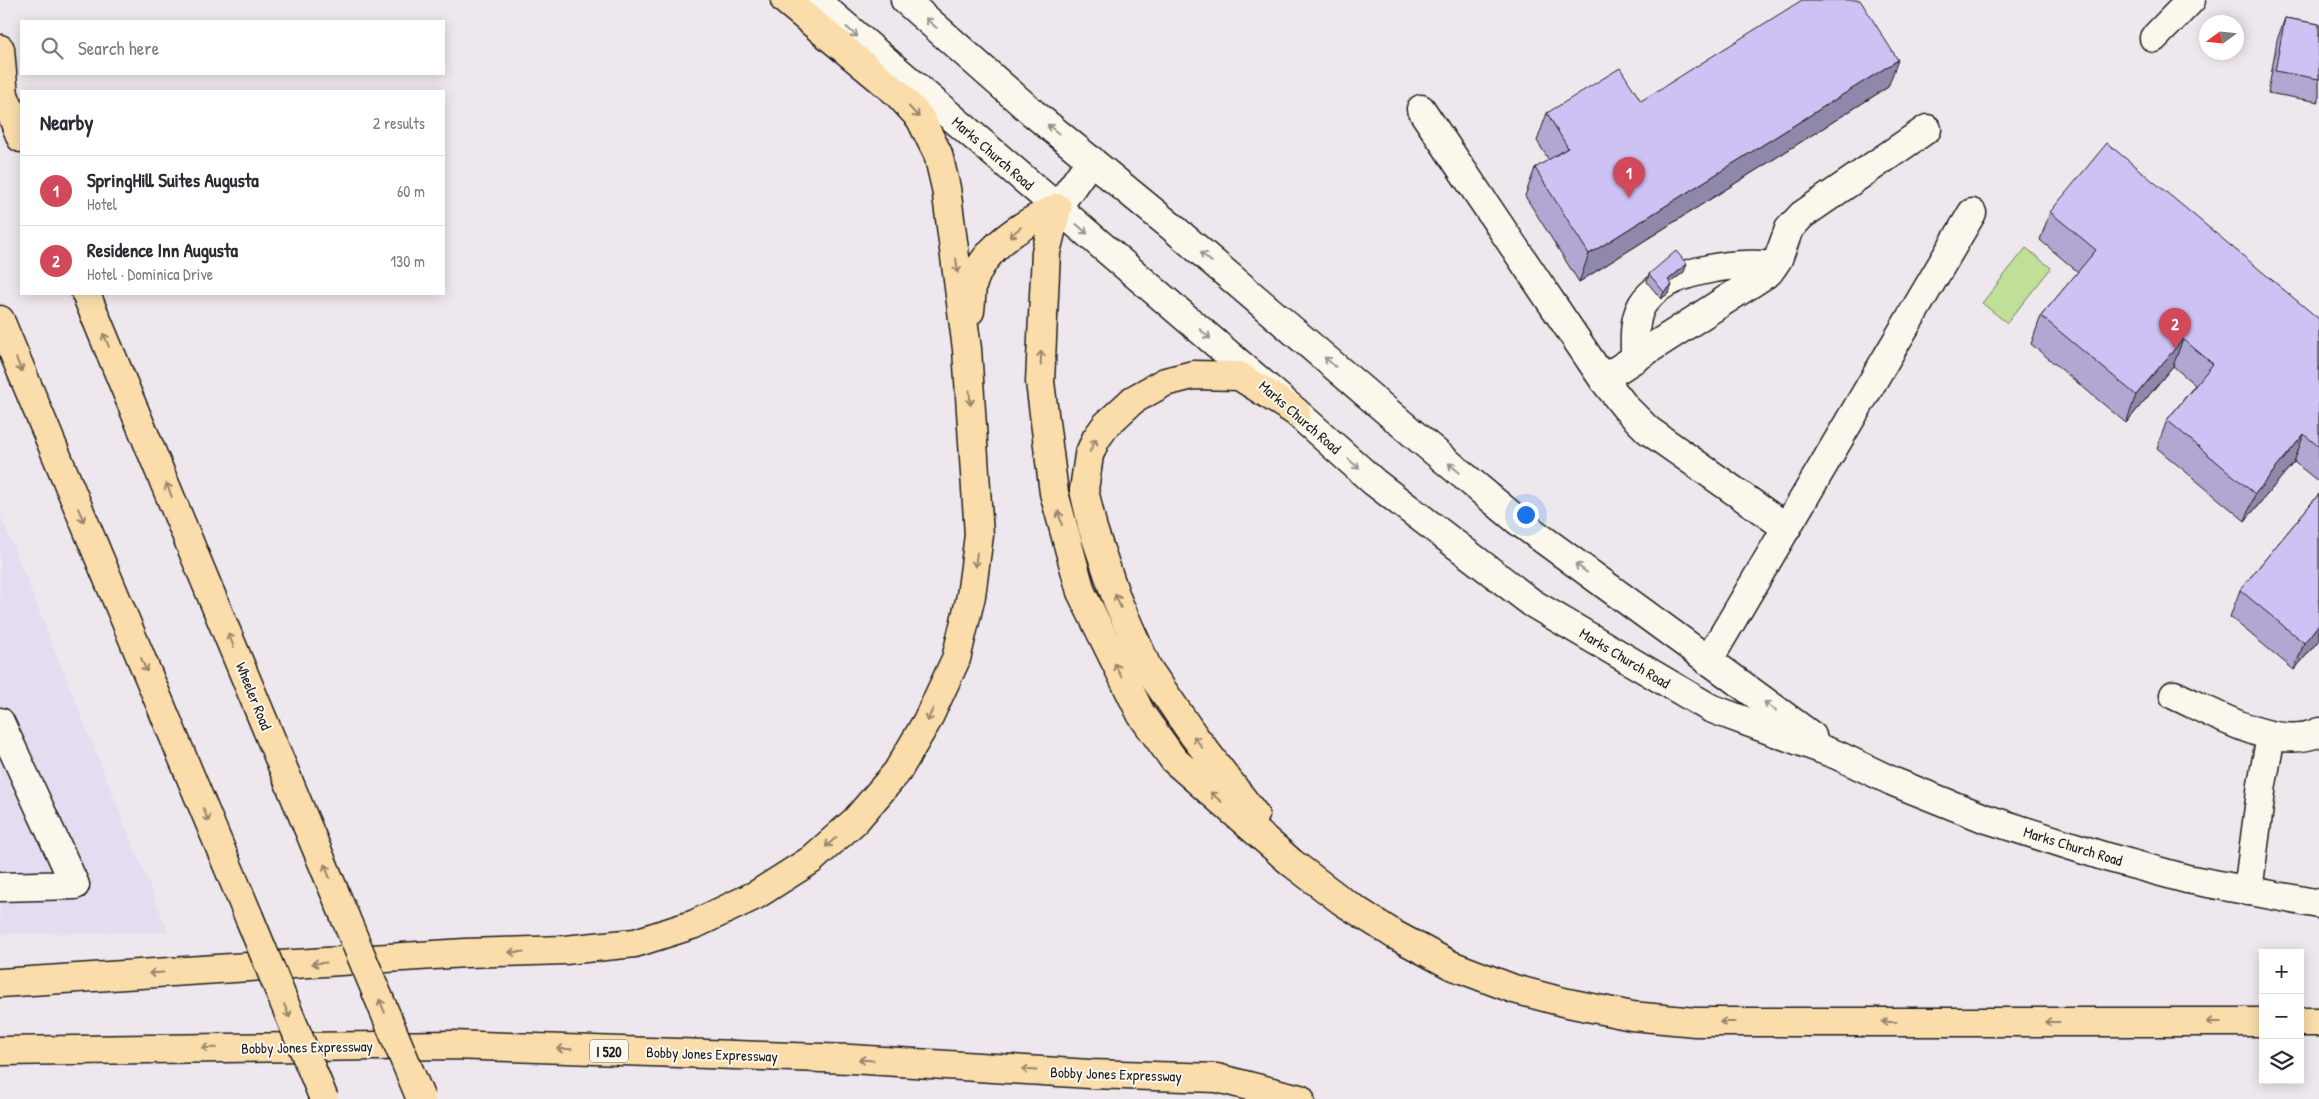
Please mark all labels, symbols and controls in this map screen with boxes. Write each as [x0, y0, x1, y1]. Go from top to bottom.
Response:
north arrow [2199, 15, 2244, 60]
one-way arrow [924, 17, 937, 28]
search box [20, 20, 445, 75]
one-way arrow [845, 26, 858, 37]
icon: search [38, 34, 66, 62]
text: Search here [78, 35, 159, 61]
one-way arrow [908, 105, 920, 118]
text: Nearby [40, 108, 93, 137]
street label: Marks Church Road [947, 111, 1039, 195]
text: 2 results [373, 112, 425, 134]
one-way arrow [1047, 124, 1060, 135]
pin: 1 [1613, 157, 1645, 198]
text: SpringHill Suites Augusta [87, 167, 259, 193]
text: 1 [53, 180, 59, 202]
text: 60 m [397, 180, 425, 202]
text: Hotel [87, 193, 117, 215]
one-way arrow [1075, 223, 1088, 234]
one-way arrow [1009, 226, 1022, 237]
text: Residence Inn Augusta [87, 237, 238, 263]
text: 2 [52, 250, 60, 272]
text: 130 m [390, 250, 425, 272]
one-way arrow [1200, 251, 1213, 262]
one-way arrow [952, 258, 962, 274]
text: Hotel · Dominica Drive [87, 263, 213, 285]
pin: 2 [2159, 308, 2191, 349]
one-way arrow [1199, 329, 1212, 340]
one-way arrow [101, 333, 111, 348]
one-way arrow [1036, 350, 1045, 366]
one-way arrow [15, 357, 24, 372]
one-way arrow [1323, 357, 1336, 368]
street label: Marks Church Road [1254, 375, 1346, 459]
one-way arrow [965, 390, 974, 406]
one-way arrow [1089, 438, 1099, 453]
one-way arrow [1347, 458, 1360, 470]
one-way arrow [1447, 462, 1460, 473]
one-way arrow [164, 483, 174, 498]
your location [1513, 502, 1539, 528]
one-way arrow [78, 507, 87, 522]
one-way arrow [1055, 511, 1064, 527]
one-way arrow [971, 552, 981, 568]
one-way arrow [1574, 563, 1588, 573]
one-way arrow [1113, 594, 1122, 609]
street label: Marks Church Road [1576, 623, 1674, 693]
one-way arrow [226, 633, 236, 648]
one-way arrow [139, 657, 149, 672]
street label: Wheeler Road [231, 659, 277, 733]
one-way arrow [1113, 662, 1123, 677]
one-way arrow [1764, 700, 1777, 711]
one-way arrow [925, 707, 934, 722]
one-way arrow [1193, 736, 1204, 749]
one-way arrow [1210, 791, 1223, 802]
one-way arrow [202, 807, 211, 822]
street label: Marks Church Road [2021, 821, 2125, 871]
one-way arrow [825, 836, 838, 848]
one-way arrow [321, 864, 330, 879]
one-way arrow [508, 947, 524, 956]
map controls [2259, 949, 2304, 1084]
button: + [2259, 949, 2304, 994]
one-way arrow [311, 958, 327, 967]
one-way arrow [149, 968, 165, 977]
button: − [2259, 994, 2304, 1039]
one-way arrow [377, 998, 386, 1014]
one-way arrow [283, 1003, 293, 1018]
one-way arrow [1719, 1017, 1735, 1027]
one-way arrow [1881, 1017, 1898, 1027]
one-way arrow [2044, 1017, 2060, 1027]
one-way arrow [2206, 1017, 2222, 1027]
street label: Bobby Jones Expressway [241, 1035, 373, 1059]
button: layers [2259, 1039, 2304, 1084]
road number: I 520 [590, 1040, 628, 1062]
street label: Bobby Jones Expressway [646, 1041, 778, 1067]
one-way arrow [201, 1043, 218, 1053]
one-way arrow [556, 1044, 572, 1054]
one-way arrow [859, 1056, 875, 1065]
street label: Bobby Jones Expressway [1050, 1061, 1182, 1087]
one-way arrow [1021, 1066, 1037, 1075]

